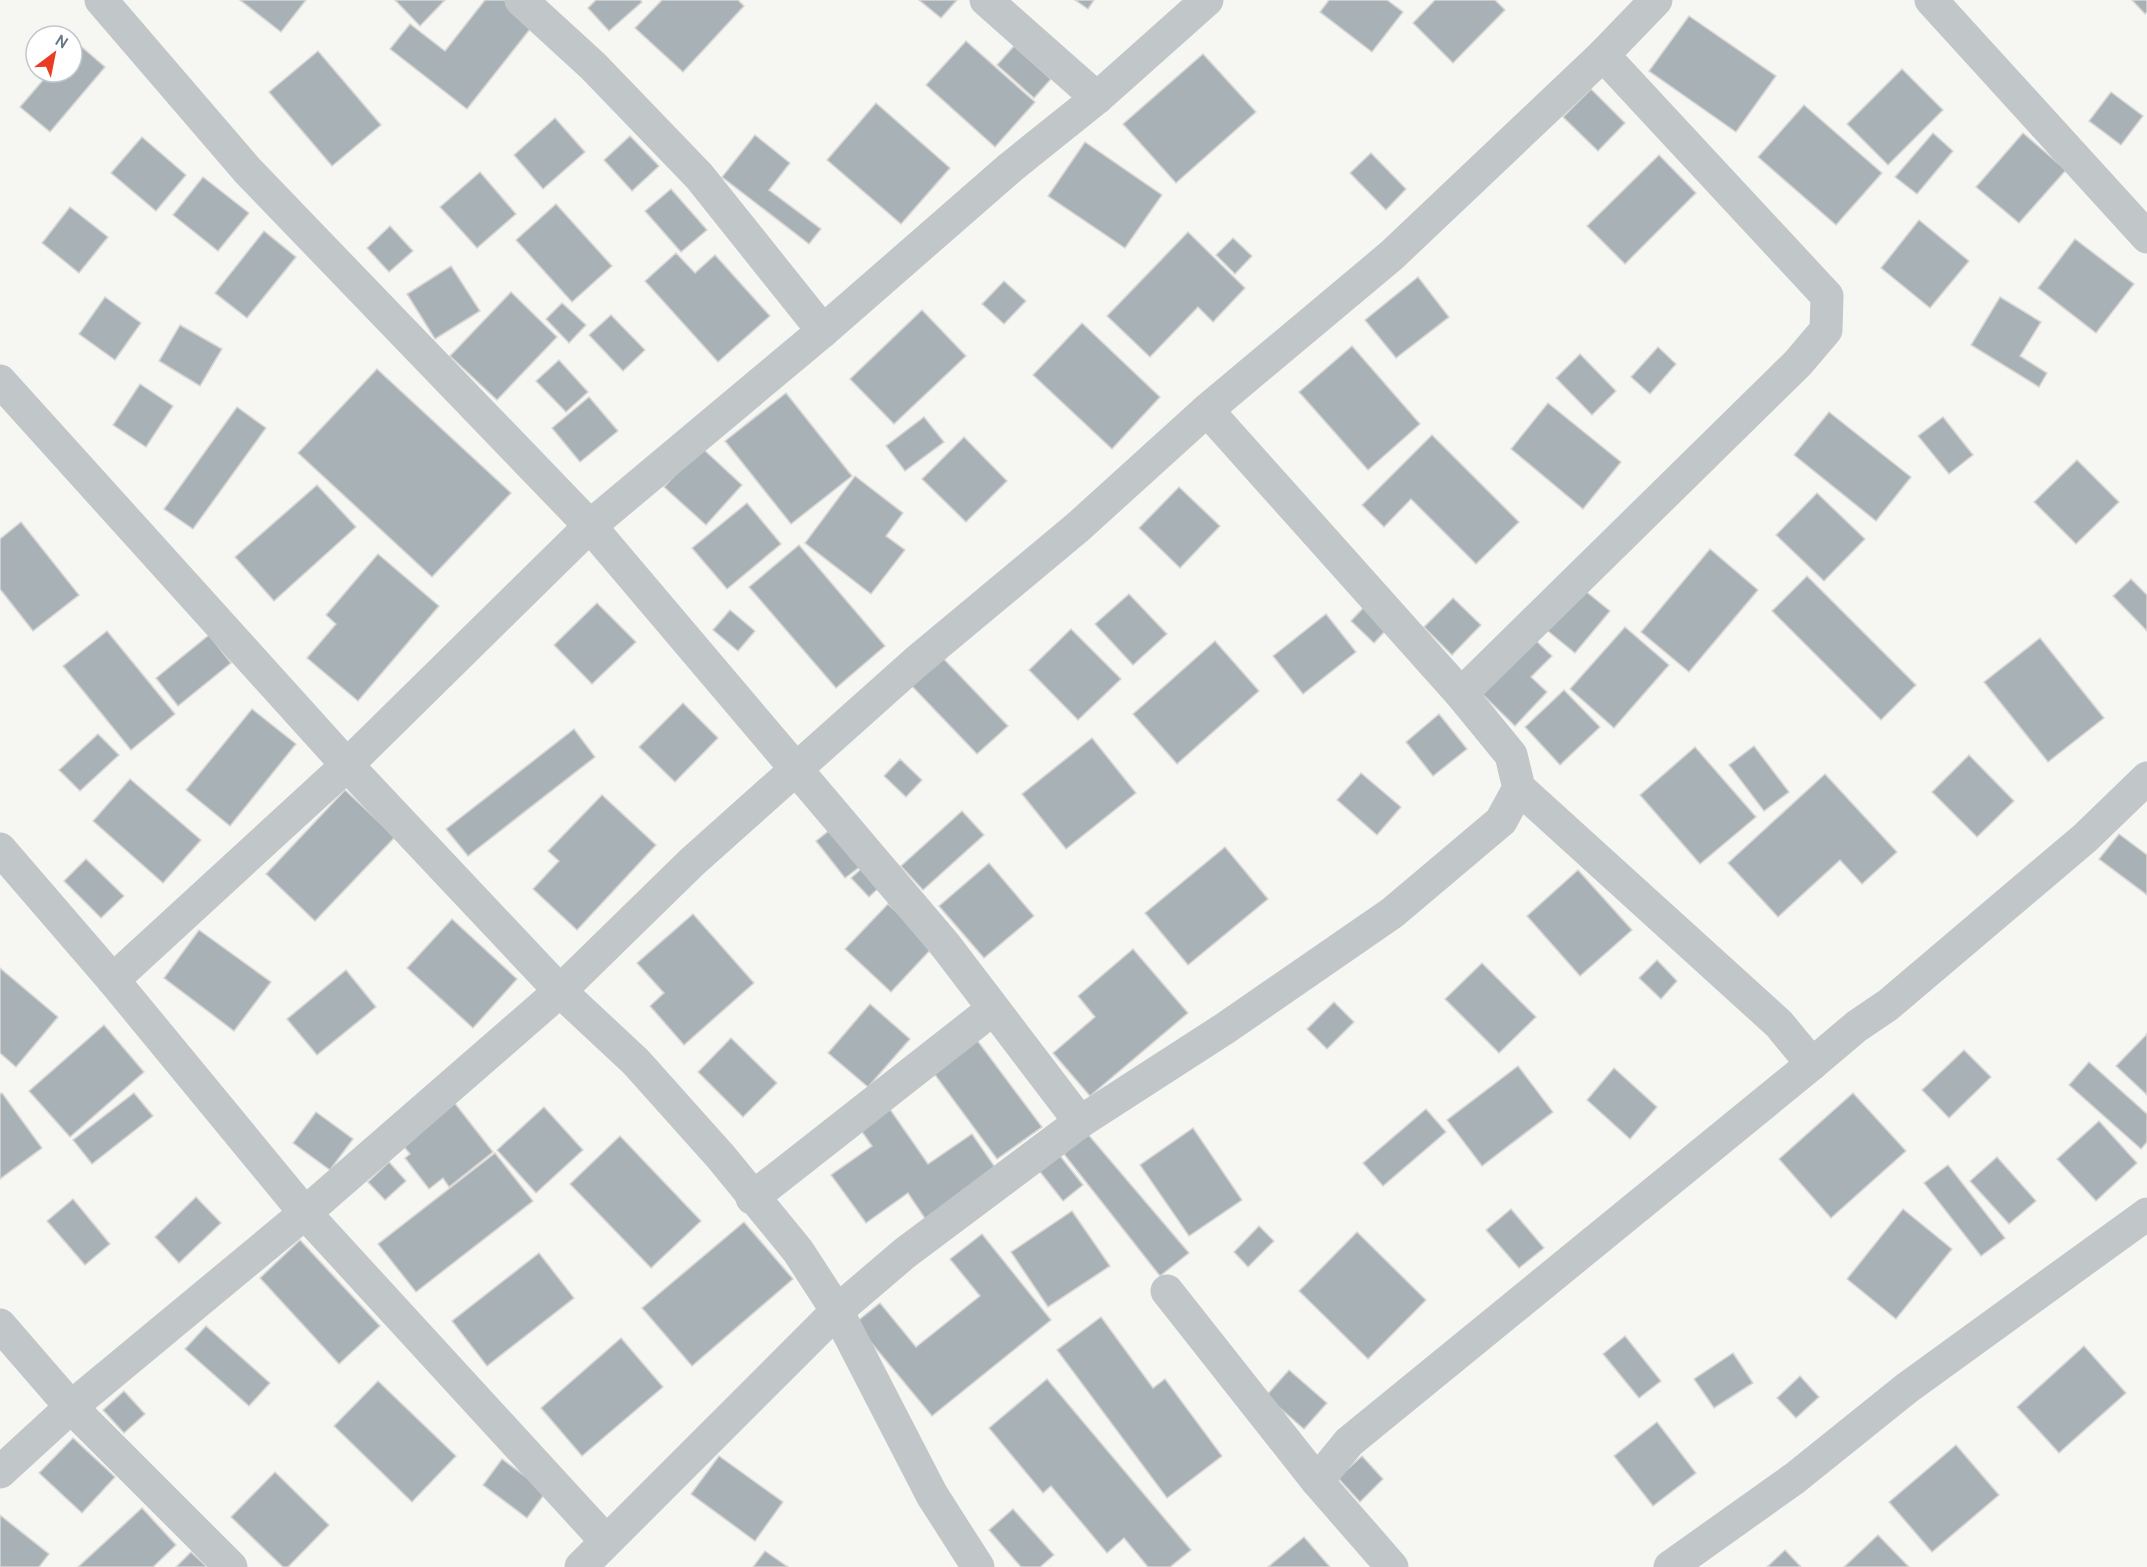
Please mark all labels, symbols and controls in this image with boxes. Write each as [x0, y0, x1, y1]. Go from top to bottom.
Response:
north arrow [24, 24, 84, 84]
text: N [52, 31, 72, 53]

